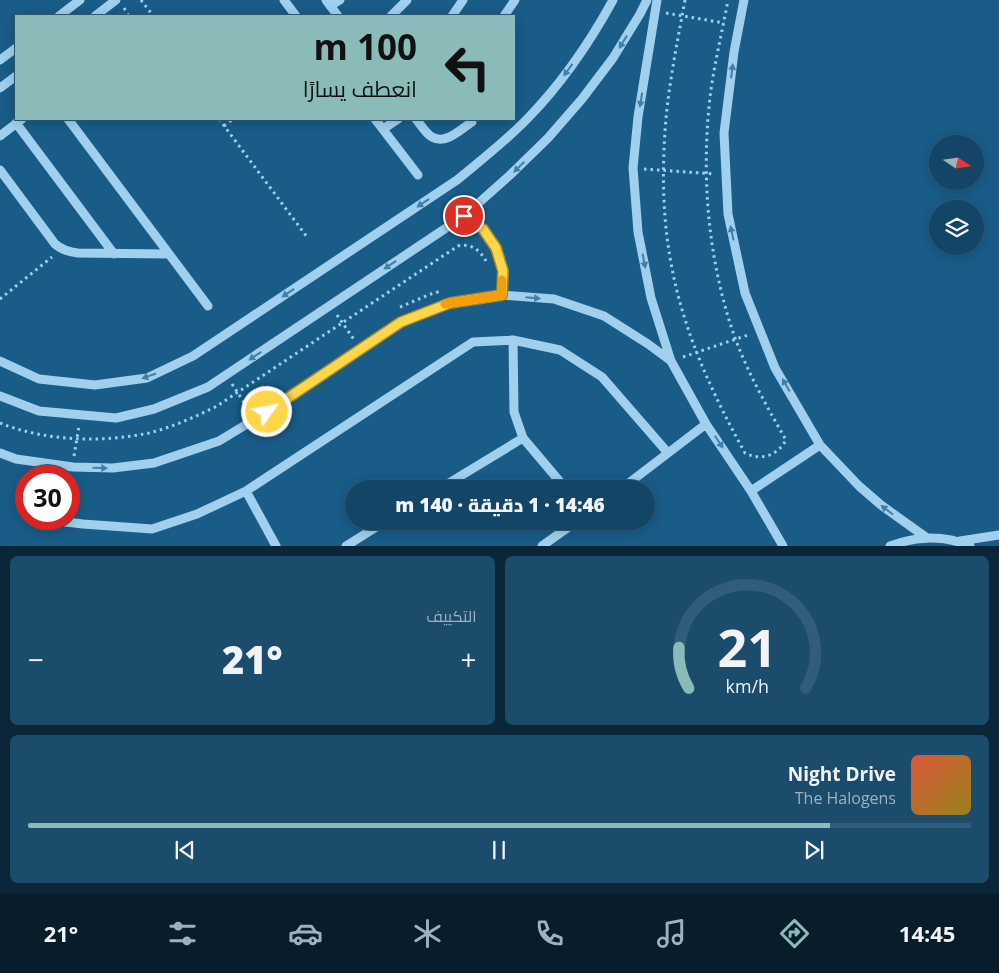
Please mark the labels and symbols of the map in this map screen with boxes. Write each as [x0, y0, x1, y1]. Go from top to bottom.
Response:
one-way arrow [618, 36, 627, 49]
one-way arrow [728, 63, 736, 79]
one-way arrow [563, 64, 573, 77]
one-way arrow [636, 92, 644, 108]
north arrow [929, 135, 984, 190]
one-way arrow [513, 160, 525, 172]
pin [443, 195, 485, 237]
one-way arrow [416, 198, 430, 208]
one-way arrow [728, 225, 736, 240]
one-way arrow [640, 254, 648, 270]
one-way arrow [383, 260, 397, 270]
one-way arrow [281, 288, 295, 298]
one-way arrow [526, 294, 542, 302]
one-way arrow [248, 351, 262, 361]
one-way arrow [141, 373, 156, 380]
one-way arrow [781, 379, 790, 392]
position arrow [240, 385, 292, 437]
one-way arrow [714, 435, 724, 449]
one-way arrow [92, 464, 108, 472]
speed limit sign: 30 [15, 465, 80, 530]
one-way arrow [881, 504, 894, 515]

